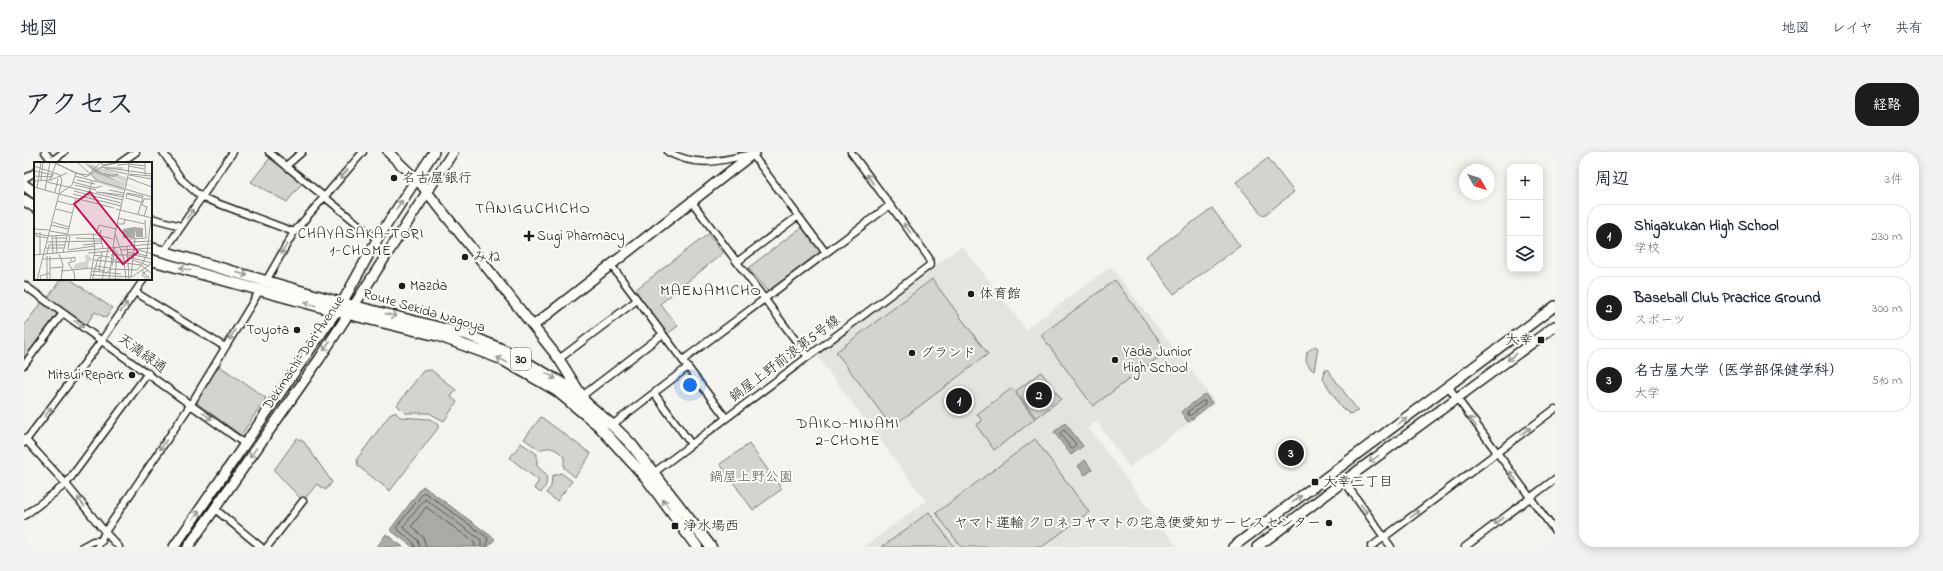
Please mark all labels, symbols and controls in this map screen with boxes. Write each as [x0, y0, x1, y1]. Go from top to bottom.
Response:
text: 地図 [20, 16, 58, 43]
text: 地図 [1782, 18, 1810, 39]
text: レイヤ [1832, 18, 1873, 39]
text: 共有 [1895, 18, 1923, 39]
button: 経路 [1855, 83, 1919, 126]
text: アクセス [24, 86, 134, 127]
inset map [34, 162, 152, 280]
north arrow [1459, 164, 1495, 200]
map controls [1507, 164, 1543, 272]
button: + [1507, 164, 1543, 200]
text: 周辺 [1595, 167, 1629, 192]
place label: 名古屋銀行 [402, 168, 472, 189]
one-way arrow [339, 169, 348, 179]
text: 3件 [1885, 170, 1903, 189]
marker: 名古屋銀行 [389, 173, 399, 183]
one-way arrow [866, 173, 875, 184]
district label: TANIGUCHICHO [475, 197, 591, 221]
one-way arrow [395, 200, 403, 211]
button: − [1507, 200, 1543, 236]
one-way arrow [186, 209, 194, 220]
text: Shigakukan High School [1634, 215, 1779, 237]
district label: CHAYASAKA-TORI 1-CHOME [298, 223, 424, 262]
one-way arrow [903, 223, 912, 234]
place label: Sugi Pharmacy [537, 226, 625, 248]
text: 1 [1607, 227, 1611, 246]
text: 230 m [1871, 227, 1902, 246]
marker: Sugi Pharmacy [524, 231, 534, 241]
button: layers [1507, 236, 1543, 272]
text: 学校 [1634, 239, 1660, 258]
one-way arrow [279, 243, 287, 255]
place label: みね [473, 247, 501, 268]
marker: みね [460, 252, 470, 262]
one-way arrow [179, 265, 192, 272]
one-way arrow [236, 271, 249, 278]
place label: Mazda [410, 276, 447, 297]
district label: MAENAMICHO [660, 279, 762, 303]
marker: Mazda [397, 281, 407, 291]
street label: Route Sekida Nagoya [360, 284, 488, 339]
place label: 体育館 [979, 284, 1021, 305]
text: Baseball Club Practice Ground [1634, 287, 1821, 309]
marker: 体育館 [966, 289, 976, 299]
street label: Dekimachi-Dōri Avenue [257, 291, 351, 415]
text: 2 [1606, 299, 1612, 318]
text: 300 m [1872, 299, 1902, 318]
one-way arrow [304, 300, 317, 307]
one-way arrow [120, 302, 128, 313]
street label: 鍋屋上野前浪第5号線 [725, 310, 845, 408]
text: スポーツ [1634, 311, 1686, 330]
one-way arrow [384, 312, 397, 320]
one-way arrow [73, 320, 84, 328]
place label: Toyota [247, 320, 289, 342]
marker: Toyota [292, 325, 302, 335]
street label: 天満緑通 [113, 329, 171, 379]
one-way arrow [228, 329, 236, 341]
place label: 大幸 [1505, 330, 1533, 351]
marker: 大幸 [1536, 335, 1546, 345]
one-way arrow [323, 340, 331, 351]
place label: Yada Junior High School [1123, 342, 1192, 380]
place label: グランド [920, 343, 976, 364]
road number: 30 [511, 348, 531, 370]
marker: グランド [907, 348, 917, 358]
one-way arrow [1507, 353, 1518, 362]
marker: Yada Junior High School [1110, 355, 1120, 365]
one-way arrow [496, 356, 508, 363]
text: 名古屋大学（医学部保健学科） [1634, 360, 1844, 382]
place label: Mitsui Repark [48, 365, 125, 386]
marker: Mitsui Repark [127, 370, 137, 380]
text: 3 [1606, 371, 1612, 390]
text: 510 m [1871, 371, 1902, 390]
one-way arrow [545, 372, 556, 380]
your location [680, 375, 700, 395]
pin: 2 [1026, 380, 1052, 410]
text: 大学 [1634, 384, 1660, 403]
pin: 1 [946, 386, 972, 416]
one-way arrow [44, 407, 52, 418]
one-way arrow [201, 412, 212, 420]
district label: DAIKO-MINAMI 2-CHOME [795, 413, 900, 452]
one-way arrow [1469, 416, 1477, 427]
one-way arrow [1396, 417, 1407, 425]
one-way arrow [1520, 427, 1531, 435]
pin: 3 [1278, 438, 1304, 468]
one-way arrow [159, 440, 167, 451]
one-way arrow [249, 447, 257, 458]
one-way arrow [1368, 455, 1379, 463]
park label: 鍋屋上野公園 [709, 467, 793, 488]
one-way arrow [1509, 470, 1517, 481]
place label: 大幸三丁目 [1323, 472, 1393, 493]
marker: 大幸三丁目 [1310, 477, 1320, 487]
one-way arrow [1292, 494, 1303, 503]
one-way arrow [76, 496, 85, 507]
one-way arrow [661, 499, 670, 510]
one-way arrow [1360, 503, 1368, 514]
one-way arrow [192, 510, 200, 521]
one-way arrow [1409, 510, 1420, 518]
place label: ヤマト運輸 クロネコヤマトの宅急便愛知サービスセンター [954, 513, 1321, 534]
place label: 浄水場西 [683, 516, 739, 537]
one-way arrow [1493, 517, 1504, 526]
marker: ヤマト運輸 クロネコヤマトの宅急便愛知サービスセンター [1324, 518, 1334, 528]
marker: 浄水場西 [670, 521, 680, 531]

